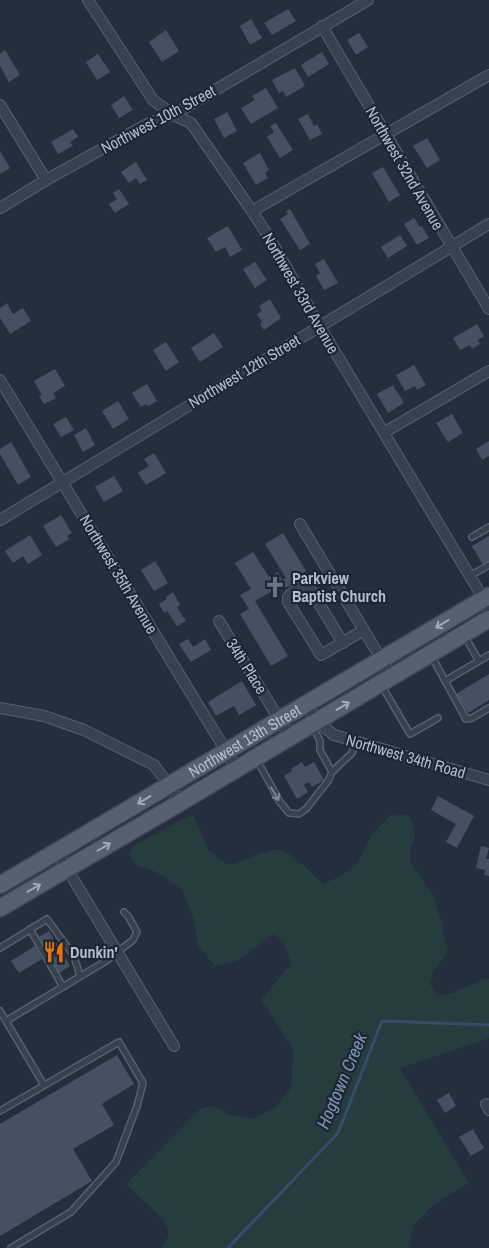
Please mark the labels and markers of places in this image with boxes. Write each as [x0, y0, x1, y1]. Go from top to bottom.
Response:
place label: Parkview Baptist Church [292, 567, 386, 607]
church icon: Parkview Baptist Church [262, 574, 288, 600]
restaurant icon: Dunkin' [41, 939, 67, 965]
place label: Dunkin' [70, 941, 118, 963]

